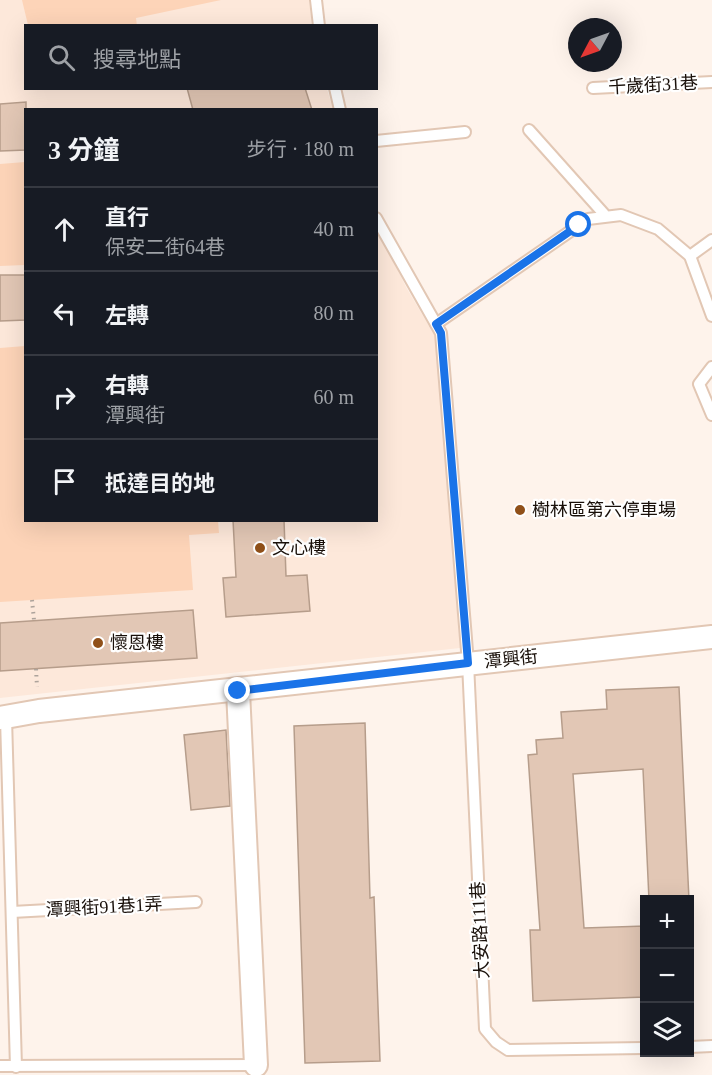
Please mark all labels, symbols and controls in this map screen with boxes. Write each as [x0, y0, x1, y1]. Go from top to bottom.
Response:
north arrow [568, 18, 622, 72]
search box [24, 24, 378, 90]
icon: search [45, 41, 78, 74]
text: 搜尋地點 [93, 47, 181, 72]
street label: 千歲街31巷 [608, 73, 698, 97]
text: 3 分鐘 [48, 136, 120, 165]
text: 步行 · 180 m [247, 138, 354, 160]
text: 直行 [105, 205, 149, 230]
route start [565, 211, 591, 237]
icon: ahead [48, 213, 81, 246]
text: 40 m [313, 218, 354, 240]
text: 保安二街64巷 [105, 236, 225, 258]
icon: left [48, 297, 81, 330]
text: 80 m [313, 302, 354, 324]
text: 左轉 [105, 303, 149, 328]
text: 右轉 [105, 373, 149, 398]
icon: right [48, 381, 81, 414]
text: 60 m [313, 386, 354, 408]
text: 潭興街 [105, 404, 165, 426]
icon: arrive [48, 465, 81, 498]
text: 抵達目的地 [105, 471, 215, 496]
place label: 樹林區第六停車場 [532, 500, 676, 520]
marker: 樹林區第六停車場 [513, 503, 527, 517]
place label: 文心樓 [272, 538, 326, 558]
marker: 文心樓 [253, 541, 267, 555]
place label: 懷恩樓 [110, 633, 164, 653]
marker: 懷恩樓 [91, 636, 105, 650]
street label: 潭興街 [483, 646, 539, 672]
route end [224, 677, 250, 703]
street label: 大安路111巷 [467, 881, 493, 979]
street label: 潭興街91巷1弄 [45, 894, 163, 920]
map controls [640, 895, 694, 1057]
button: + [640, 895, 694, 949]
button: − [640, 949, 694, 1003]
button: layers [640, 1003, 694, 1057]

